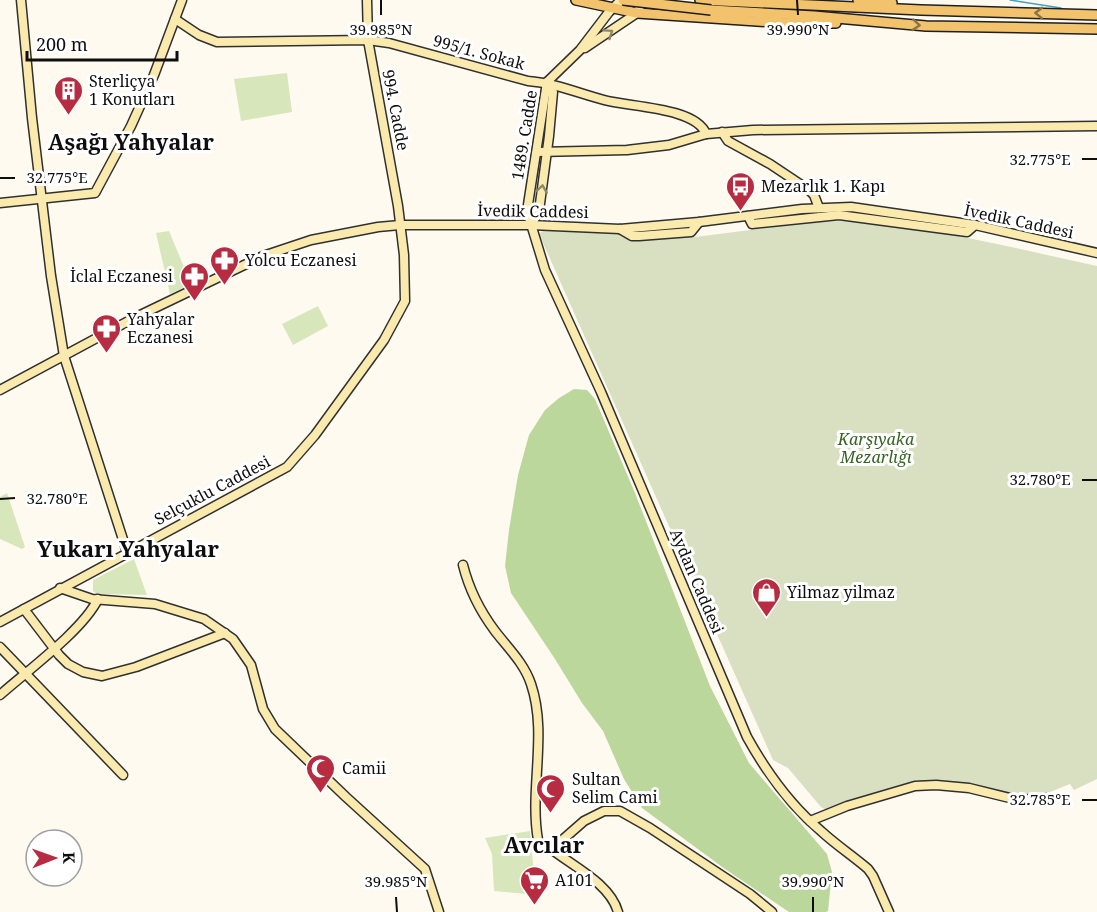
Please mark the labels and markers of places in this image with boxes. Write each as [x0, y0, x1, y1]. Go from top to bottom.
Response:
place label: Sterliçya 1 Konutları [89, 70, 175, 110]
building icon: Sterliçya 1 Konutları [52, 74, 84, 116]
bus stop icon: Mezarlık 1. Kapı [724, 170, 756, 212]
place label: Mezarlık 1. Kapı [761, 175, 885, 197]
pharmacy icon: Yolcu Eczanesi [208, 244, 240, 286]
place label: Yolcu Eczanesi [244, 249, 357, 271]
pharmacy icon: İclal Eczanesi [178, 260, 210, 302]
place label: İclal Eczanesi [70, 265, 173, 287]
place label: Yahyalar Eczanesi [126, 308, 195, 348]
pharmacy icon: Yahyalar Eczanesi [90, 312, 122, 354]
shop icon: Yilmaz yilmaz [750, 576, 782, 618]
place label: Yilmaz yilmaz [786, 581, 895, 603]
mosque icon: Camii [305, 752, 337, 794]
place label: Camii [342, 757, 386, 779]
place label: Sultan Selim Cami [572, 768, 658, 808]
mosque icon: Sultan Selim Cami [535, 772, 567, 814]
supermarket icon: A101 [518, 864, 550, 906]
place label: A101 [555, 869, 593, 891]

